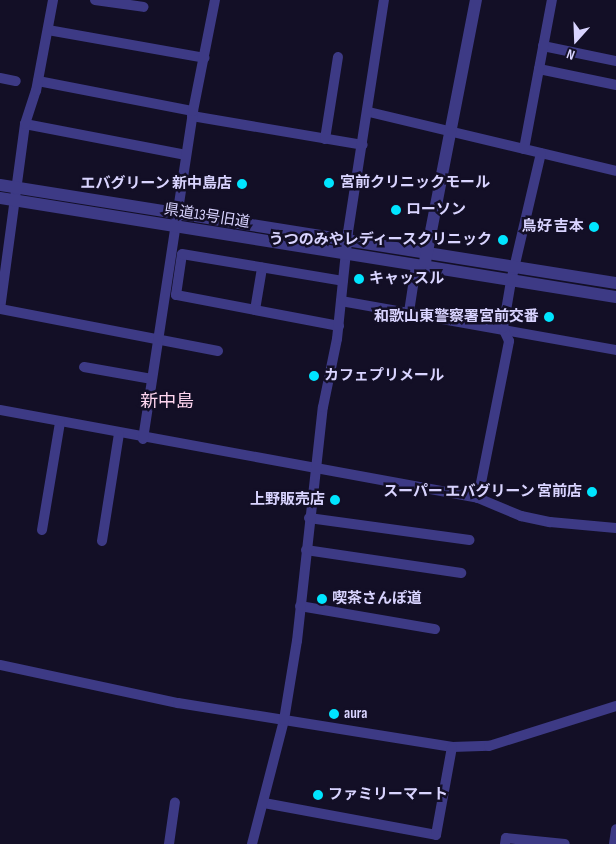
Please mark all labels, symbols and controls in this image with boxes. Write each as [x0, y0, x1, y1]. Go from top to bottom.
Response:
north arrow [551, 15, 601, 65]
text: N [564, 45, 577, 64]
place label: 宮前クリニックモール [340, 174, 490, 192]
place label: エバグリーン 新中島店 [80, 175, 232, 193]
marker: 宮前クリニックモール [322, 176, 336, 190]
marker: エバグリーン 新中島店 [236, 178, 248, 190]
street label: 県道13号旧道 [163, 200, 251, 232]
place label: ローソン [406, 201, 466, 219]
marker: ローソン [390, 204, 402, 216]
place label: 鳥好 吉本 [522, 218, 584, 236]
marker: 鳥好 吉本 [588, 221, 600, 233]
place label: うつのみやレディースクリニック [267, 231, 492, 249]
marker: うつのみやレディースクリニック [496, 233, 510, 247]
place label: キャッスル [369, 270, 444, 288]
marker: キャッスル [353, 273, 365, 285]
place label: 和歌山東警察署宮前交番 [374, 308, 539, 326]
marker: 和歌山東警察署宮前交番 [543, 311, 555, 323]
place label: カフェプリメール [324, 367, 444, 385]
marker: カフェプリメール [308, 370, 320, 382]
district label: 新中島 [140, 391, 194, 413]
place label: スーパー エバグリーン 宮前店 [382, 483, 582, 501]
marker: スーパー エバグリーン 宮前店 [586, 486, 598, 498]
place label: 上野販売店 [250, 491, 325, 509]
marker: 上野販売店 [329, 494, 341, 506]
place label: 喫茶さんぽ道 [332, 590, 422, 608]
marker: 喫茶さんぽ道 [316, 593, 328, 605]
place label: aura [344, 705, 367, 723]
marker: aura [328, 708, 340, 720]
place label: ファミリーマート [328, 786, 448, 804]
marker: ファミリーマート [312, 789, 324, 801]

